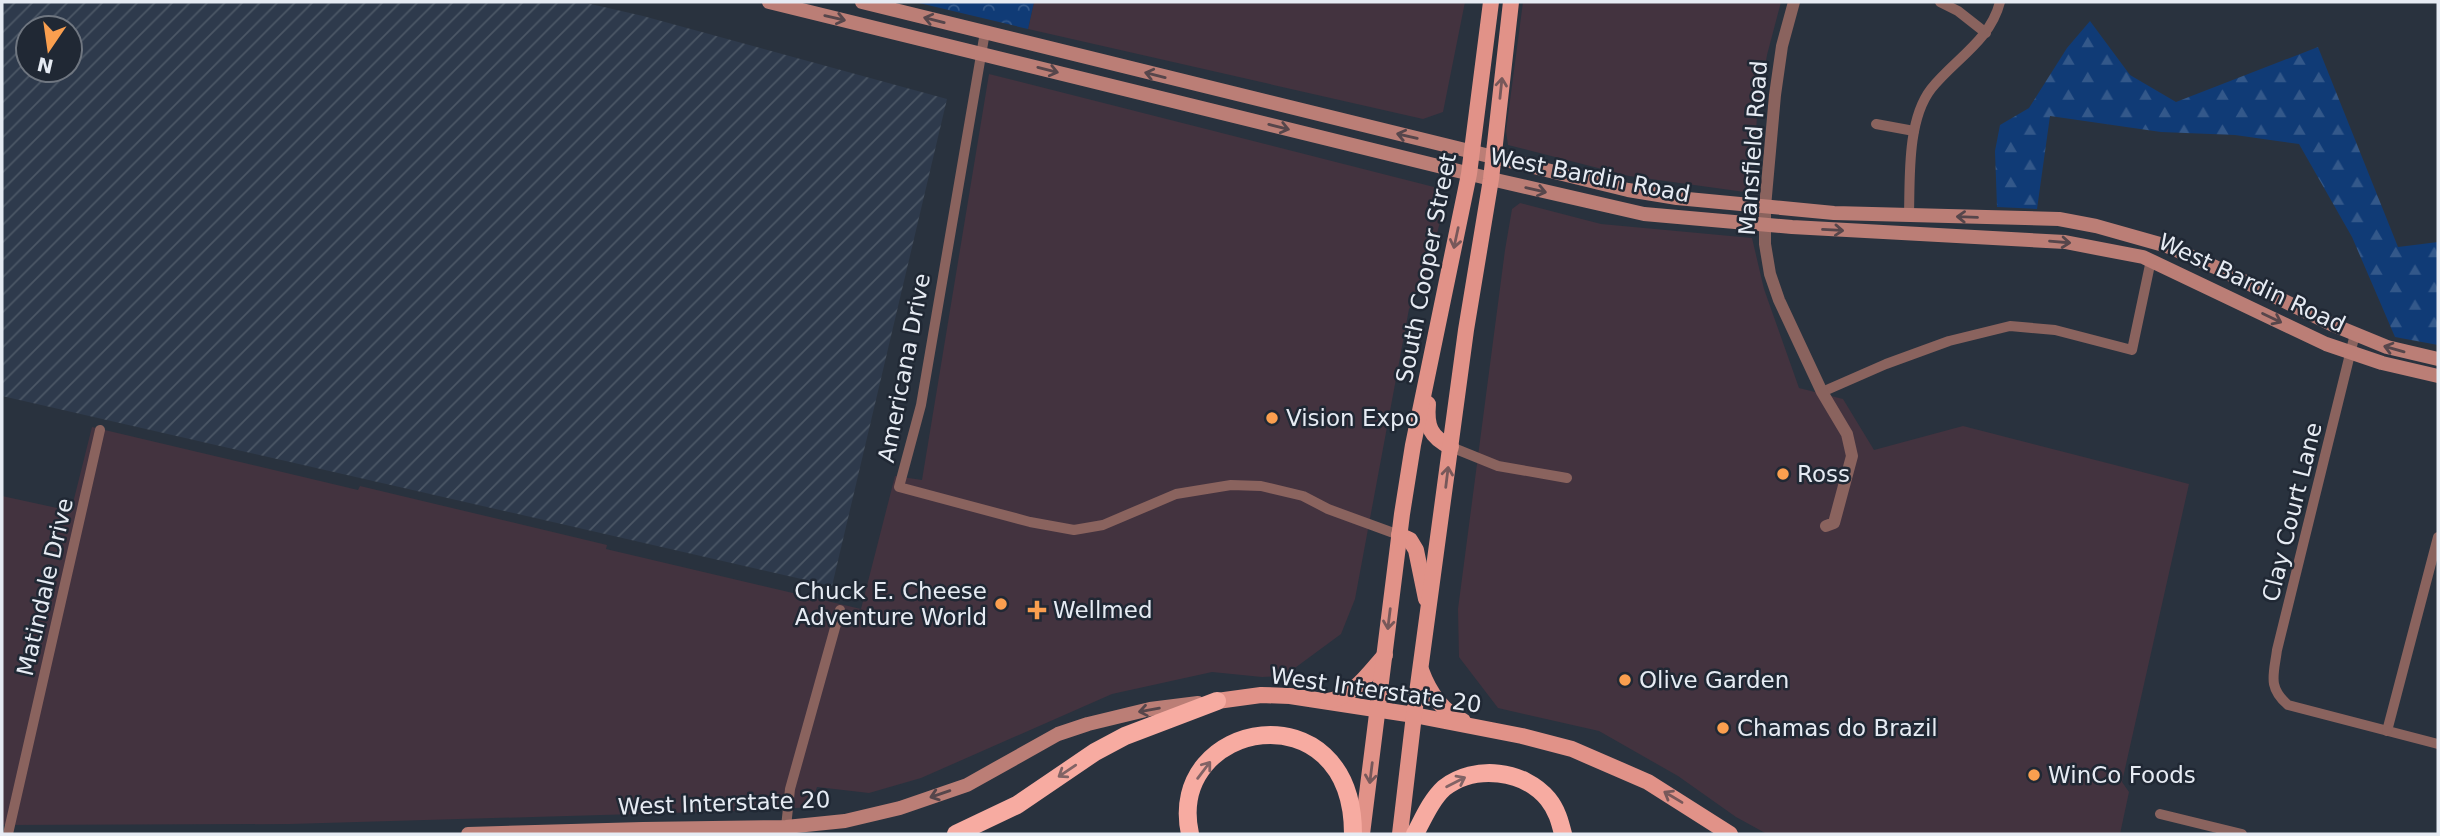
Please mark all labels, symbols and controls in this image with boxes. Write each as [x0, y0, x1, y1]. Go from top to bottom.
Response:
one-way arrow [823, 12, 846, 25]
one-way arrow [923, 13, 946, 26]
north arrow [14, 14, 84, 84]
text: N [35, 53, 55, 78]
street label: Mansfield Road [1734, 60, 1772, 236]
one-way arrow [1036, 64, 1059, 77]
one-way arrow [1144, 68, 1167, 81]
one-way arrow [1495, 77, 1508, 100]
one-way arrow [1267, 121, 1290, 134]
one-way arrow [1396, 129, 1419, 142]
street label: West Bardin Road [1488, 143, 1692, 207]
street label: South Cooper Street [1391, 151, 1461, 385]
one-way arrow [1524, 184, 1547, 197]
one-way arrow [1956, 210, 1979, 223]
one-way arrow [1821, 224, 1844, 237]
one-way arrow [1448, 226, 1462, 249]
street label: West Bardin Road [2154, 228, 2350, 338]
one-way arrow [2048, 236, 2071, 249]
street label: Americana Drive [873, 271, 935, 465]
one-way arrow [2261, 312, 2282, 326]
one-way arrow [2383, 341, 2405, 354]
place label: Vision Expo [1286, 405, 1419, 431]
marker: Vision Expo [1264, 410, 1280, 426]
street label: Clay Court Lane [2257, 420, 2327, 604]
place label: Ross [1797, 461, 1850, 487]
one-way arrow [1441, 466, 1454, 488]
marker: Ross [1775, 466, 1791, 482]
street label: Matindale Drive [12, 496, 78, 678]
place label: Chuck E. Cheese Adventure World [794, 578, 987, 630]
marker: Chuck E. Cheese Adventure World [993, 596, 1009, 612]
place label: Wellmed [1053, 597, 1152, 623]
marker: Wellmed [1027, 600, 1047, 620]
one-way arrow [1382, 607, 1395, 630]
street label: West Interstate 20 [1269, 662, 1483, 718]
place label: Olive Garden [1639, 667, 1789, 693]
marker: Olive Garden [1617, 672, 1633, 688]
one-way arrow [1138, 703, 1161, 717]
place label: Chamas do Brazil [1737, 715, 1938, 741]
marker: Chamas do Brazil [1715, 720, 1731, 736]
one-way arrow [1196, 761, 1211, 780]
one-way arrow [1364, 761, 1377, 783]
place label: WinCo Foods [2048, 762, 2196, 788]
one-way arrow [1058, 764, 1077, 778]
marker: WinCo Foods [2026, 767, 2042, 783]
one-way arrow [1445, 775, 1466, 789]
street label: West Interstate 20 [617, 786, 831, 820]
one-way arrow [929, 788, 951, 801]
one-way arrow [1664, 790, 1684, 804]

